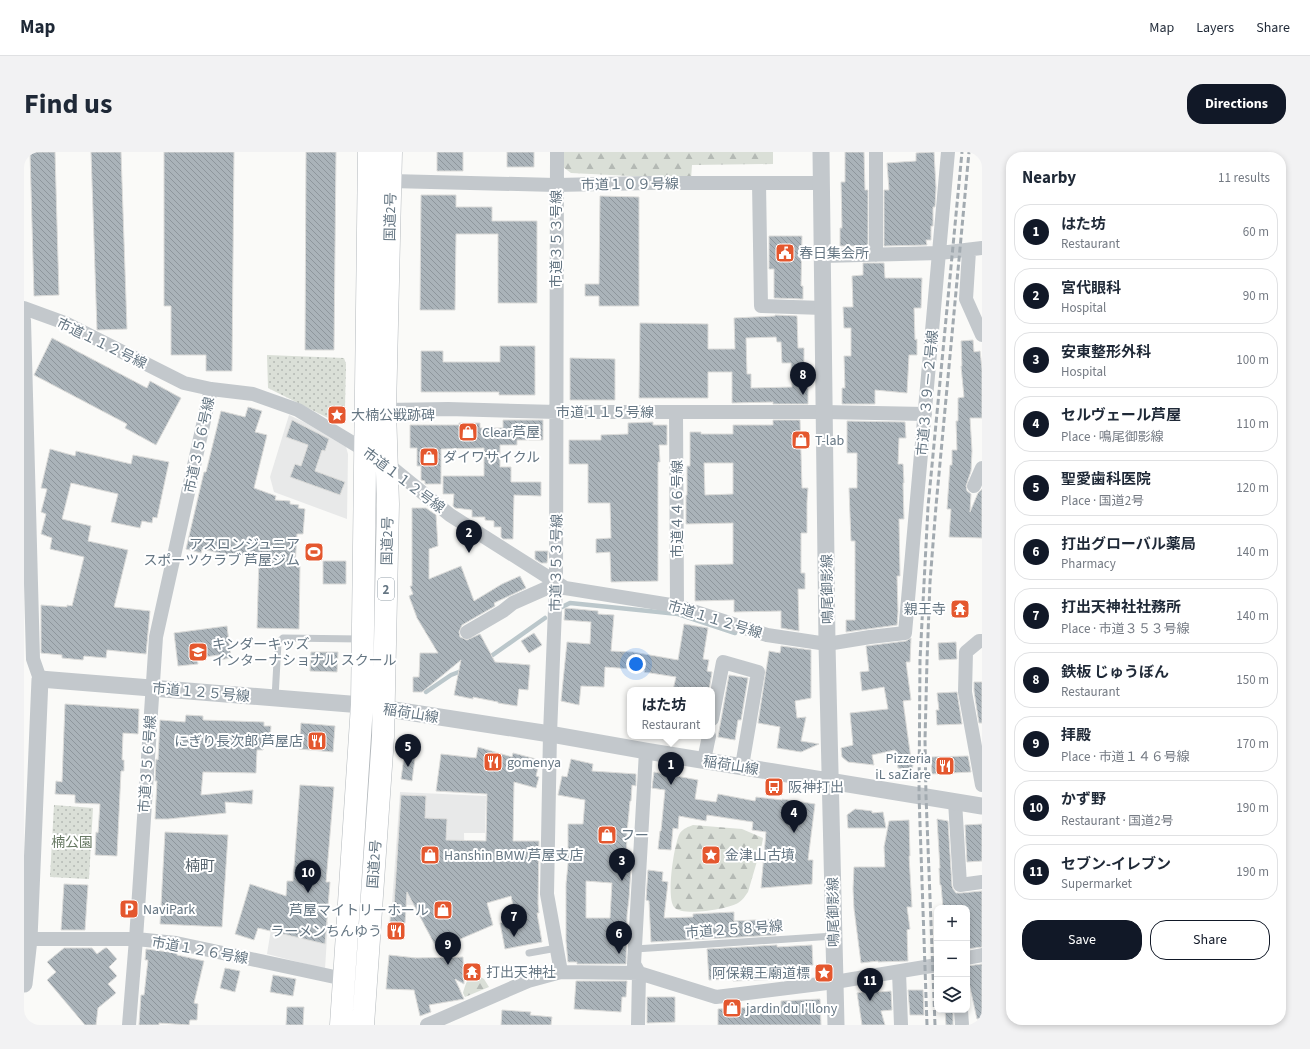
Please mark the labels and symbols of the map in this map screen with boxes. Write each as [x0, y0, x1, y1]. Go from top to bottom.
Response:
street label: 市道１０９号線 [581, 174, 679, 196]
street label: 市道３５３号線 [547, 190, 567, 288]
street label: 国道2号 [381, 192, 401, 242]
public building icon: 春日集会所 [774, 242, 796, 264]
place label: 春日集会所 [799, 244, 869, 264]
street label: 市道１１２号線 [53, 313, 150, 374]
street label: 市道３３９－２号線 [913, 329, 943, 457]
pin: 8 [790, 362, 816, 395]
street label: 市道３５６号線 [180, 395, 220, 495]
street label: 市道１１５号線 [556, 403, 654, 423]
place icon: 大楠公戦跡碑 [326, 404, 348, 426]
place label: 大楠公戦跡碑 [351, 406, 435, 426]
shop icon: Clear芦屋 [457, 421, 479, 443]
place label: Clear芦屋 [482, 423, 540, 443]
shop icon: T-lab [790, 429, 812, 451]
place label: T-lab [815, 431, 844, 451]
street label: 市道１１２号線 [358, 443, 449, 518]
shop icon: ダイワサイクル [418, 446, 440, 468]
place label: ダイワサイクル [443, 448, 540, 468]
street label: 市道４４６号線 [668, 460, 688, 558]
street label: 市道３５３号線 [546, 514, 568, 612]
street label: 国道2号 [378, 516, 398, 566]
pin: 2 [456, 520, 482, 553]
place label: アスロンジュニア スポーツクラブ 芦屋ジム [143, 535, 300, 571]
sports icon: アスロンジュニア スポーツクラブ 芦屋ジム [303, 541, 325, 563]
street label: 鳴尾御影線 [817, 554, 839, 624]
road number: 2 [378, 578, 394, 600]
street label: 市道１１２号線 [665, 596, 764, 644]
temple icon: 親王寺 [949, 598, 971, 620]
place label: 親王寺 [904, 600, 946, 620]
place label: キンダーキッズ インターナショナル スクール [212, 635, 397, 671]
school or university icon: キンダーキッズ インターナショナル スクール [187, 641, 209, 663]
your location [626, 654, 646, 674]
street label: 市道１２５号線 [151, 679, 251, 707]
street label: 稲荷山線 [382, 700, 440, 728]
street label: 市道３５６号線 [135, 714, 161, 814]
restaurant icon: にぎり長次郎 芦屋店 [306, 730, 328, 752]
place label: にぎり長次郎 芦屋店 [174, 732, 303, 752]
pin: 5 [395, 734, 421, 767]
place label: Pizzeria iL saZiare [875, 749, 931, 785]
restaurant icon: gomenya [482, 751, 504, 773]
pin: 1 [658, 752, 684, 785]
street label: 稲荷山線 [702, 752, 760, 780]
place label: gomenya [507, 753, 561, 773]
restaurant icon: Pizzeria iL saZiare [934, 755, 956, 777]
bus stop icon: 阪神打出 [763, 776, 785, 798]
place label: 阪神打出 [788, 778, 844, 798]
pin: 4 [781, 800, 807, 833]
shop icon: フー [596, 824, 618, 846]
place label: フー [621, 826, 649, 846]
park label: 楠公園 [51, 833, 93, 853]
street label: 国道2号 [363, 839, 387, 889]
shop icon: Hanshin BMW 芦屋支店 [419, 844, 441, 866]
place icon: 金津山古墳 [700, 844, 722, 866]
place label: Hanshin BMW 芦屋支店 [444, 846, 583, 866]
place label: 金津山古墳 [725, 846, 795, 866]
pin: 3 [609, 848, 635, 881]
district label: 楠町 [185, 856, 215, 877]
pin: 10 [295, 860, 321, 893]
street label: 鳴尾御影線 [823, 877, 845, 947]
parking icon: NaviPark [118, 898, 140, 920]
shop icon: 芦屋マイトリーホール [432, 899, 454, 921]
place label: NaviPark [143, 900, 195, 920]
place label: 芦屋マイトリーホール [289, 901, 429, 921]
pin: 7 [501, 904, 527, 937]
street label: 市道２５８号線 [684, 917, 784, 943]
restaurant icon: ラーメンちんゆう [385, 920, 407, 942]
pin: 6 [606, 921, 632, 954]
place label: ラーメンちんゆう [271, 922, 382, 942]
pin: 9 [435, 932, 461, 965]
street label: 市道１２６号線 [150, 933, 250, 969]
temple icon: 打出天神社 [461, 961, 483, 983]
place icon: 阿保親王廟道標 [813, 962, 835, 984]
place label: 打出天神社 [486, 963, 556, 983]
place label: 阿保親王廟道標 [712, 964, 810, 984]
pin: 11 [857, 968, 883, 1001]
shop icon: jardin du I'llony [721, 997, 743, 1019]
place label: jardin du I'llony [745, 999, 838, 1019]

